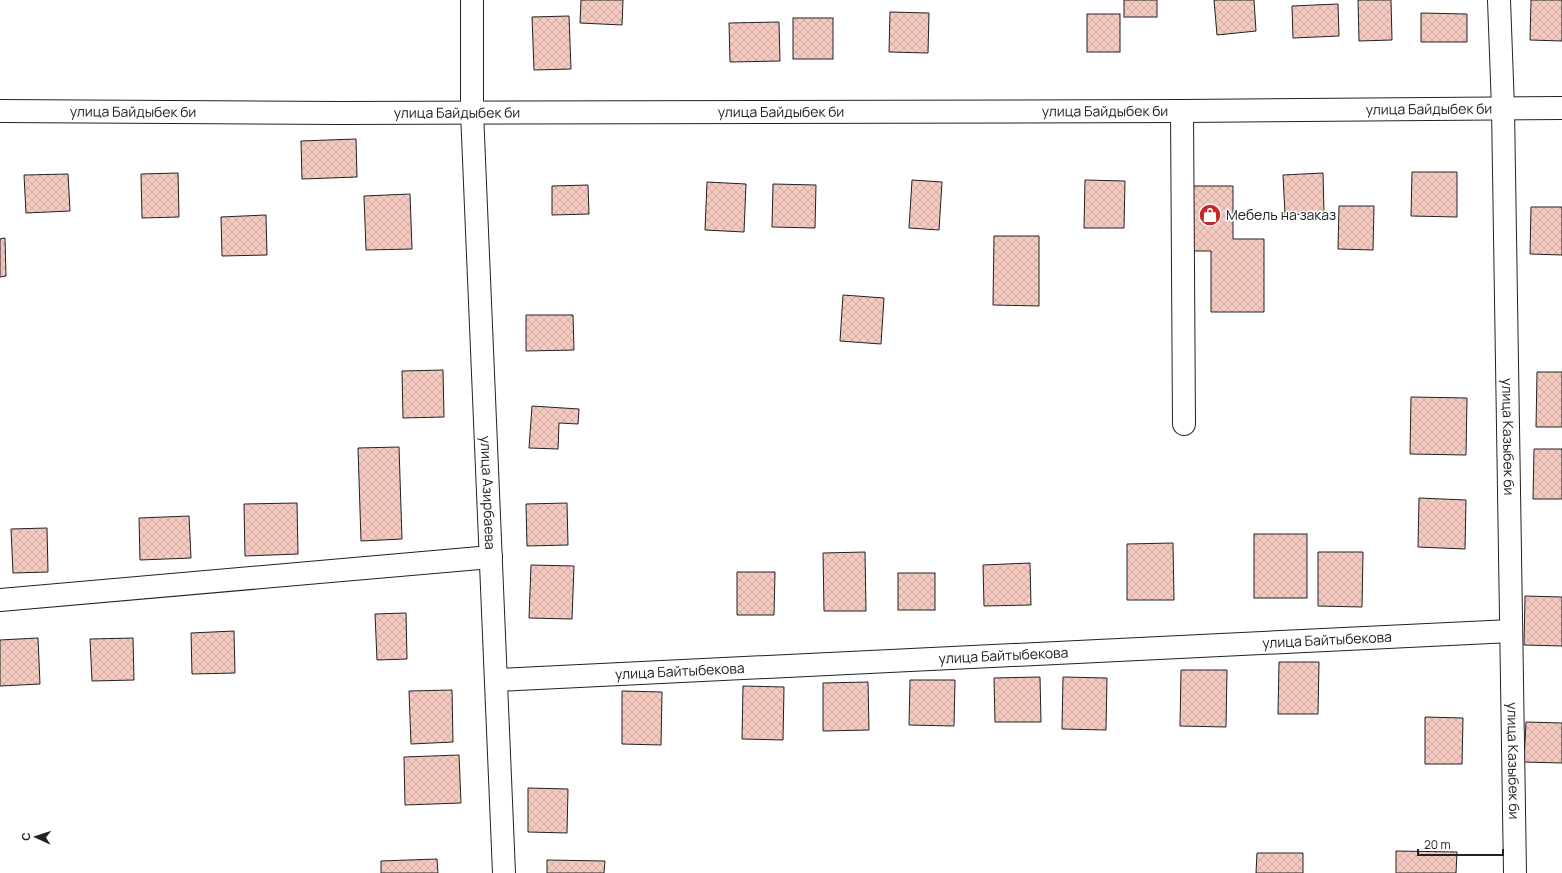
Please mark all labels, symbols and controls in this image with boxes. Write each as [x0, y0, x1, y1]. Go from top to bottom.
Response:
street label: улица Байдыбек би [1366, 99, 1492, 119]
street label: улица Байдыбек би [70, 101, 196, 121]
street label: улица Байдыбек би [1042, 101, 1168, 120]
street label: улица Байдыбек би [718, 102, 844, 121]
street label: улица Байдыбек би [394, 103, 520, 122]
shop icon: Мебель на заказ [1197, 202, 1223, 228]
place label: Мебель на заказ [1226, 205, 1336, 224]
street label: улица Казыбек би [1498, 378, 1519, 496]
street label: улица Азирбаева [477, 435, 500, 550]
street label: улица Байтыбекова [1262, 627, 1392, 652]
street label: улица Байтыбекова [938, 642, 1069, 668]
street label: улица Байтыбекова [614, 658, 745, 683]
street label: улица Казыбек би [1503, 702, 1524, 820]
north arrow [16, 817, 56, 857]
scale bar [1418, 831, 1503, 857]
text: С [18, 832, 33, 841]
text: 20 m [1424, 836, 1451, 853]

